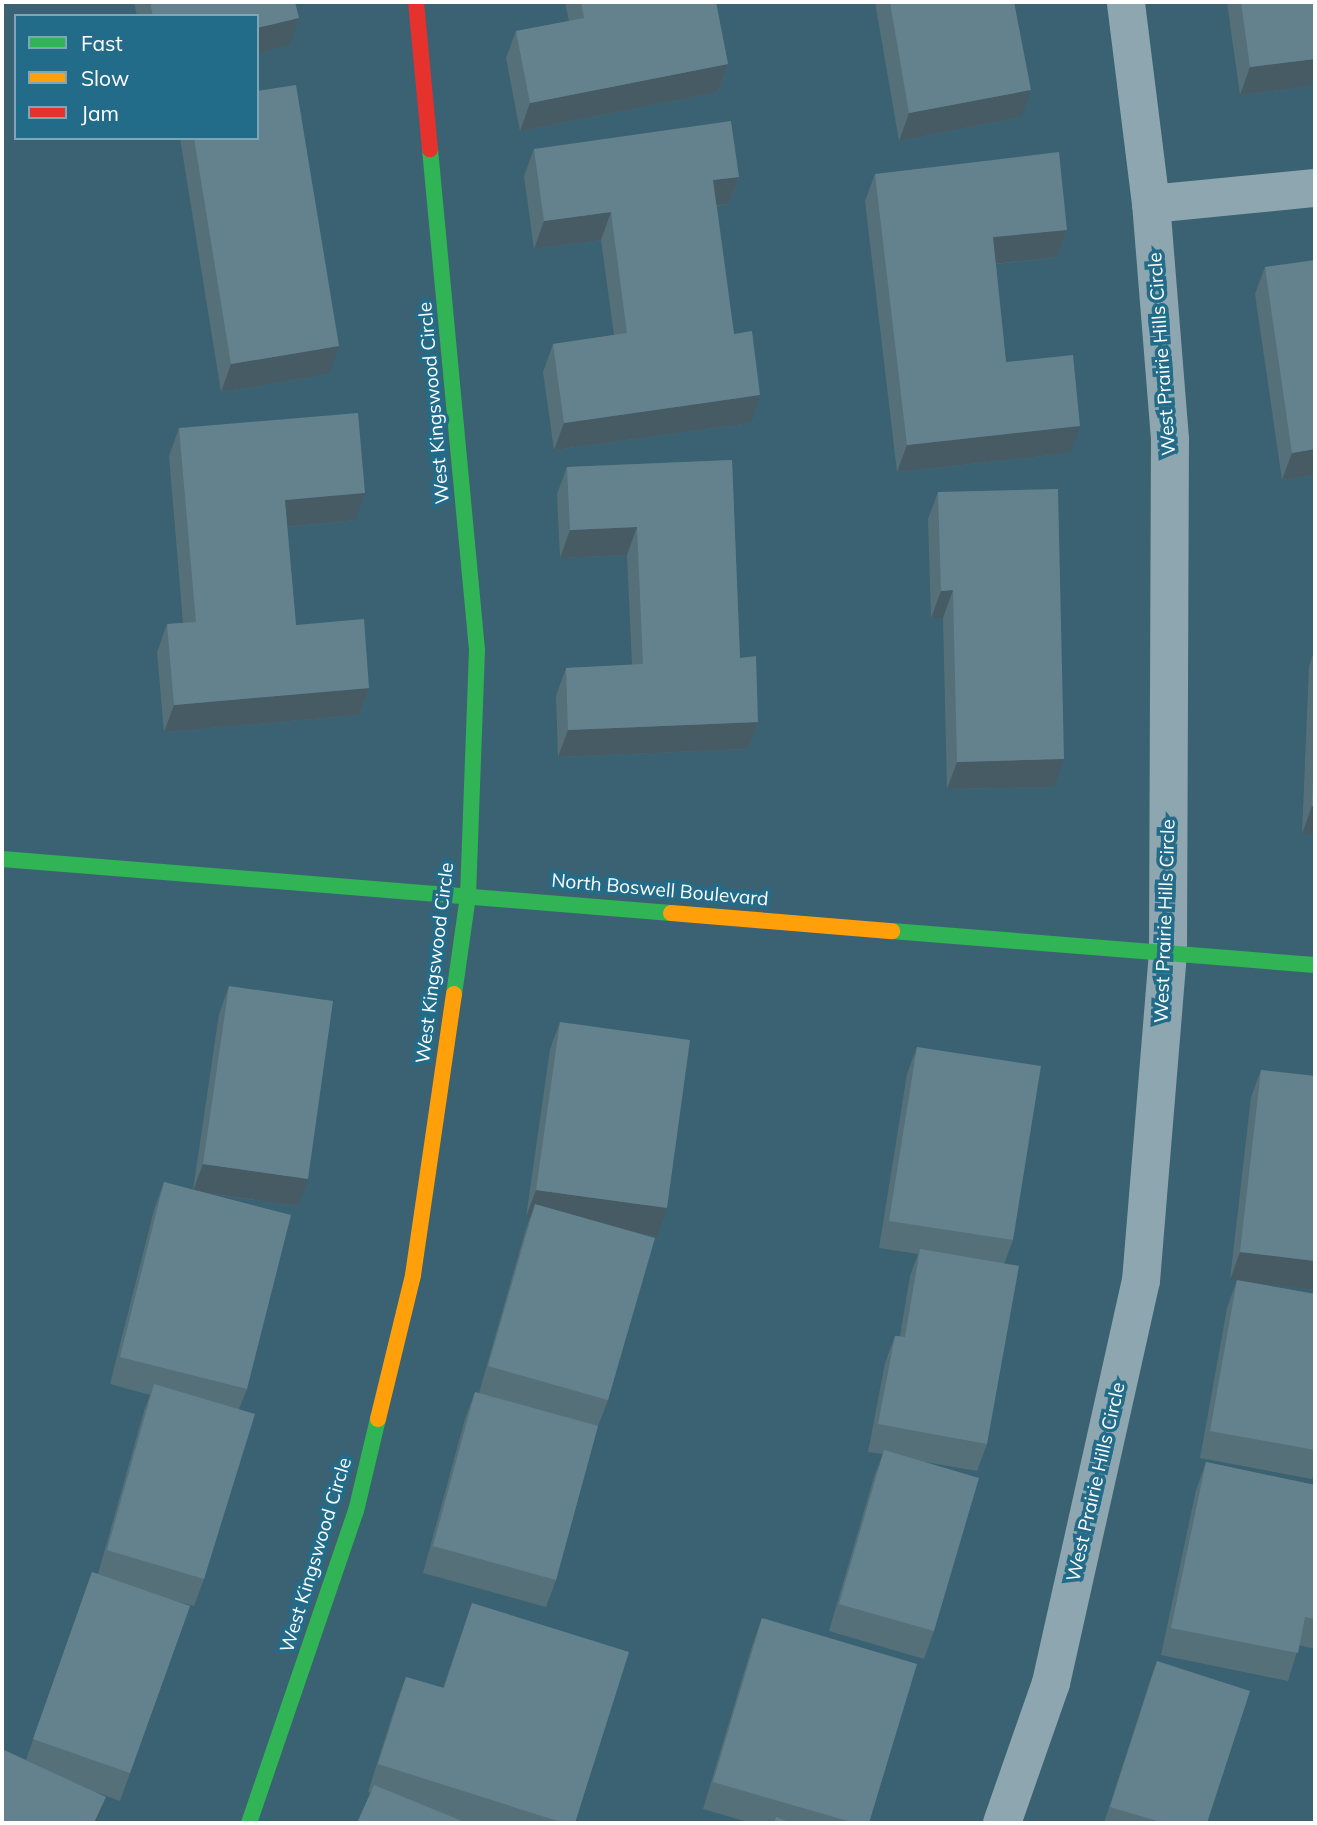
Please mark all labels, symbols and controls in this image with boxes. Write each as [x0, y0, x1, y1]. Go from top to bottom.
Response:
legend [14, 14, 259, 140]
text: Fast [81, 30, 123, 56]
text: Slow [81, 65, 129, 91]
text: Jam [81, 100, 119, 126]
street label: West Prairie Hills Circle [1144, 251, 1180, 457]
street label: West Kingswood Circle [414, 301, 454, 505]
street label: West Prairie Hills Circle [1150, 819, 1180, 1023]
street label: West Kingswood Circle [411, 861, 459, 1065]
street label: North Boswell Boulevard [551, 869, 769, 911]
street label: West Prairie Hills Circle [1062, 1380, 1130, 1584]
street label: West Kingswood Circle [275, 1455, 357, 1655]

